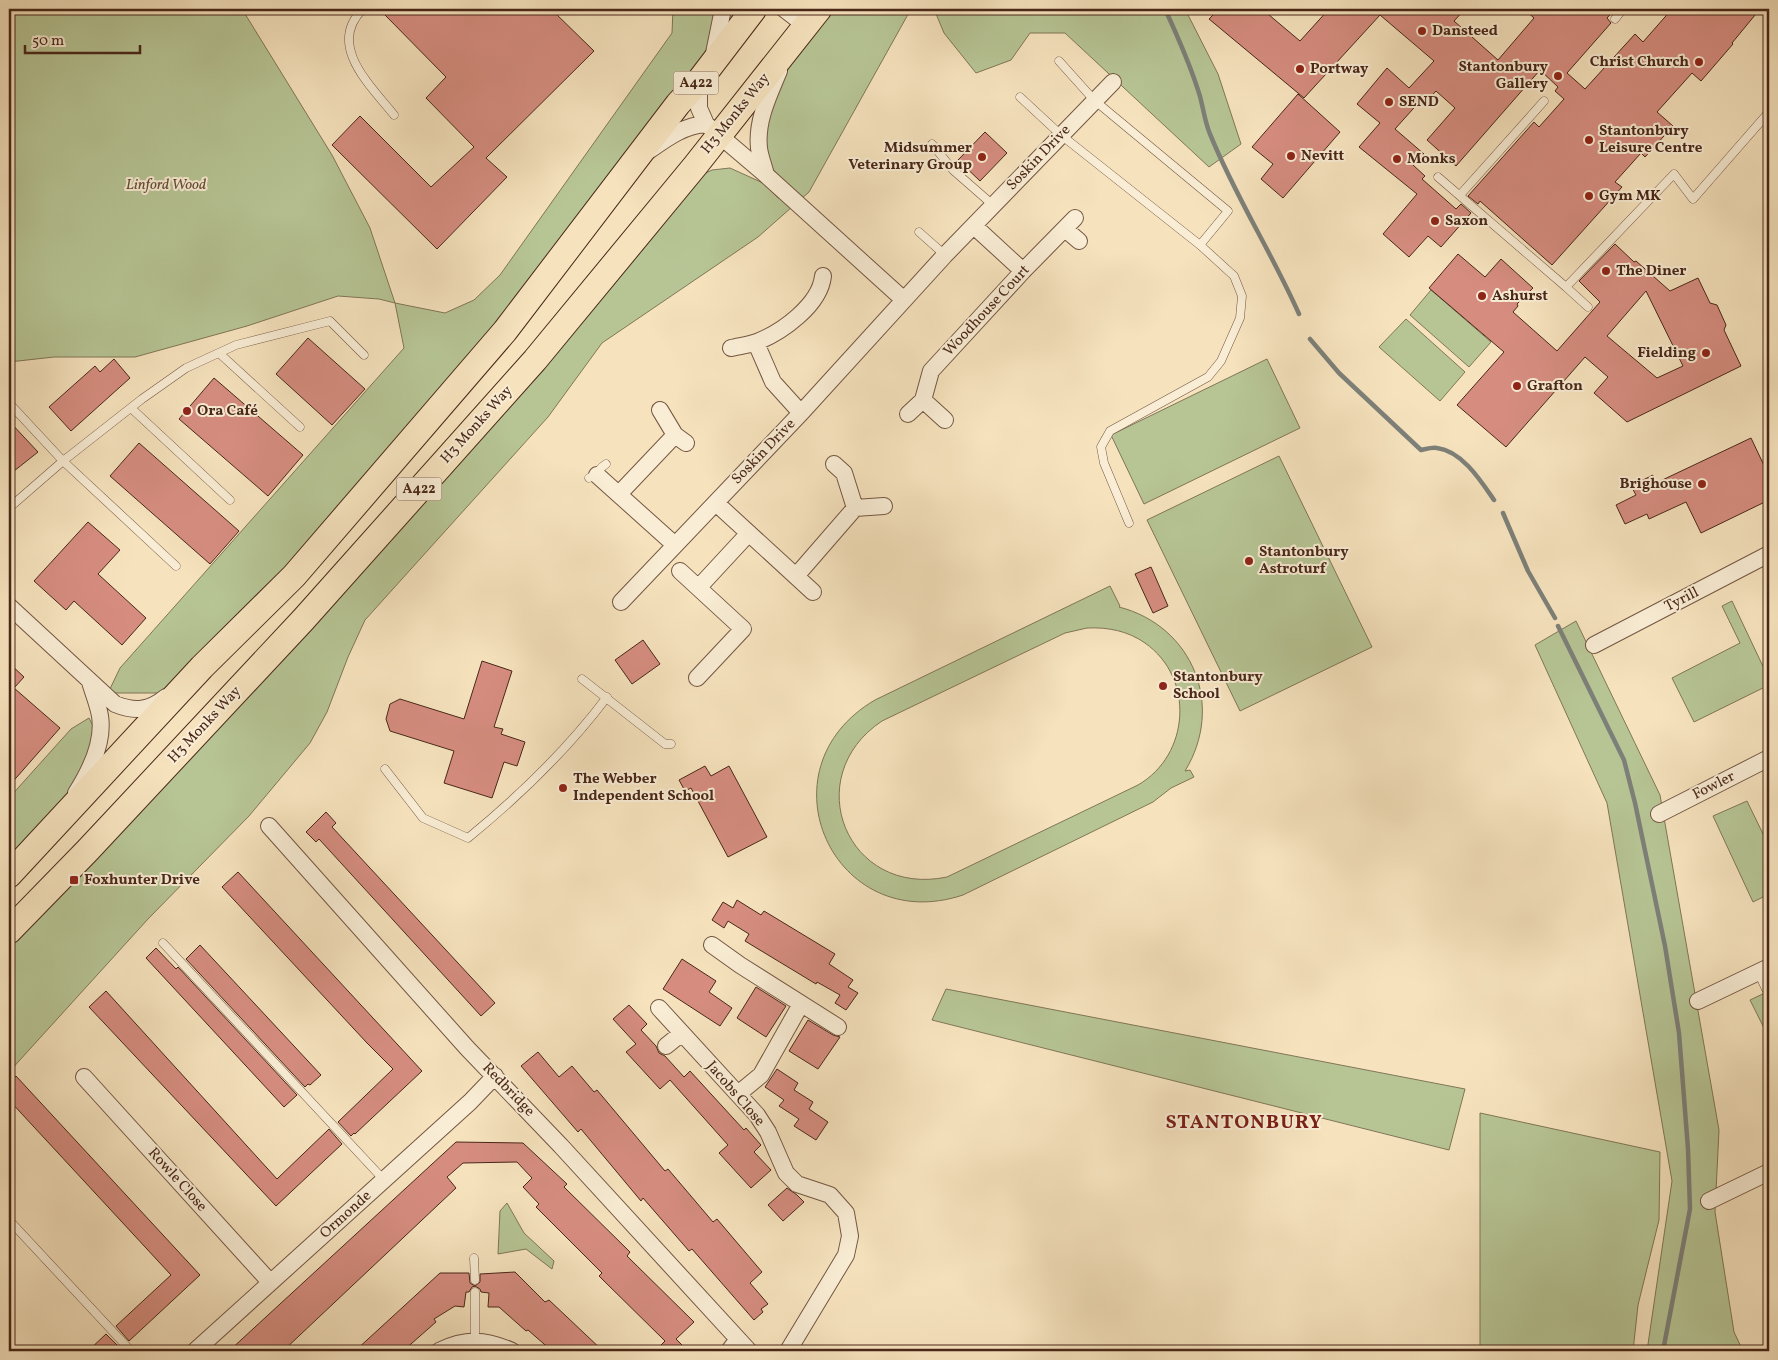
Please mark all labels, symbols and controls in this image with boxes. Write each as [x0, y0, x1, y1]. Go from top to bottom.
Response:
place label: Dansteed [1432, 21, 1498, 42]
scale bar [25, 22, 140, 54]
marker: Dansteed [1416, 25, 1428, 37]
text: 50 m [32, 31, 64, 52]
place label: Christ Church [1590, 52, 1689, 73]
marker: Christ Church [1693, 56, 1705, 68]
place label: Stantonbury Gallery [1458, 57, 1549, 95]
place label: Portway [1310, 59, 1369, 80]
marker: Portway [1294, 63, 1306, 75]
street label: H3 Monks Way [697, 69, 775, 159]
marker: Stantonbury Gallery [1552, 70, 1564, 82]
road number: A422 [674, 72, 718, 95]
place label: SEND [1399, 92, 1439, 113]
marker: SEND [1383, 96, 1395, 108]
street label: Soskin Drive [1002, 121, 1076, 195]
place label: Stantonbury Leisure Centre [1599, 121, 1703, 159]
marker: Stantonbury Leisure Centre [1583, 134, 1595, 146]
place label: Midsummer Veterinary Group [848, 138, 972, 176]
place label: Nevitt [1301, 146, 1345, 167]
place label: Monks [1407, 149, 1456, 170]
marker: Nevitt [1285, 150, 1297, 162]
marker: Midsummer Veterinary Group [976, 151, 988, 163]
marker: Monks [1391, 153, 1403, 165]
park label: Linford Wood [126, 175, 206, 196]
place label: Gym MK [1599, 186, 1661, 207]
marker: Gym MK [1583, 190, 1595, 202]
place label: Saxon [1445, 211, 1488, 232]
marker: Saxon [1429, 215, 1441, 227]
street label: Woodhouse Court [939, 261, 1035, 361]
place label: The Diner [1616, 261, 1687, 282]
marker: The Diner [1600, 265, 1612, 277]
place label: Ashurst [1492, 286, 1548, 307]
marker: Ashurst [1476, 290, 1488, 302]
place label: Fielding [1637, 343, 1696, 364]
marker: Fielding [1700, 347, 1712, 359]
place label: Grafton [1527, 376, 1583, 397]
marker: Grafton [1511, 380, 1523, 392]
street label: H3 Monks Way [436, 381, 518, 469]
place label: Ora Café [197, 401, 258, 422]
marker: Ora Café [181, 405, 193, 417]
street label: Soskin Drive [727, 415, 801, 489]
place label: Brighouse [1619, 474, 1692, 495]
road number: A422 [396, 478, 442, 500]
marker: Brighouse [1696, 478, 1708, 490]
place label: Stantonbury Astroturf [1259, 542, 1349, 580]
marker: Stantonbury Astroturf [1243, 555, 1255, 567]
street label: Tyrill [1661, 582, 1703, 618]
place label: Stantonbury School [1173, 667, 1263, 705]
marker: Stantonbury School [1157, 680, 1169, 692]
street label: H3 Monks Way [164, 682, 246, 768]
street label: Fowler [1689, 766, 1739, 806]
place label: The Webber Independent School [573, 769, 714, 807]
marker: The Webber Independent School [557, 782, 569, 794]
place label: Foxhunter Drive [84, 870, 200, 891]
marker: Foxhunter Drive [68, 874, 80, 886]
street label: Jacobs Close [701, 1057, 769, 1131]
street label: Redbridge [477, 1058, 539, 1122]
district label: STANTONBURY [1165, 1109, 1323, 1137]
street label: Rowle Close [142, 1143, 212, 1217]
street label: Ormonde [316, 1186, 376, 1244]

